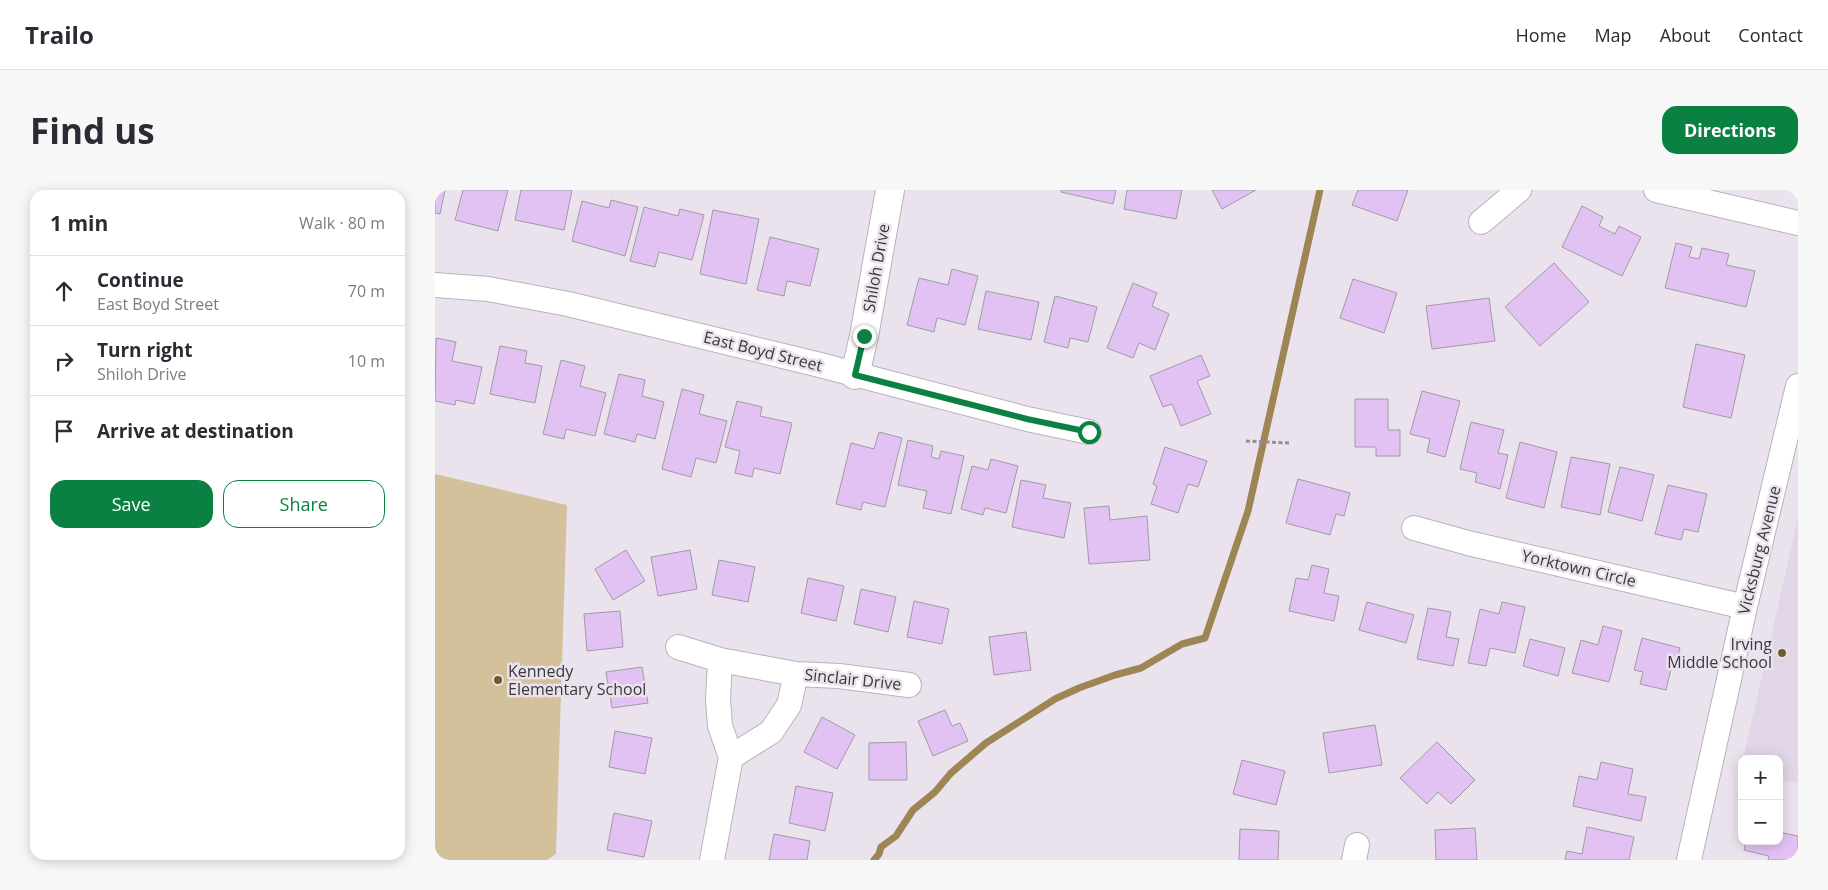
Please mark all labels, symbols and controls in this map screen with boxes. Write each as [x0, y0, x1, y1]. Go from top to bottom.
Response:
text: Trailo [25, 18, 94, 51]
text: Home [1516, 23, 1566, 47]
text: Map [1594, 23, 1632, 47]
text: About [1660, 23, 1710, 47]
text: Contact [1738, 23, 1803, 47]
button: Directions [1662, 106, 1798, 154]
text: Find us [30, 107, 155, 154]
text: 1 min [50, 209, 108, 237]
text: Walk · 80 m [299, 212, 385, 234]
street label: Shiloh Drive [857, 222, 895, 314]
text: Continue [97, 267, 184, 293]
icon: ahead [50, 277, 78, 305]
text: 70 m [348, 280, 385, 302]
text: East Boyd Street [97, 293, 219, 315]
route end [853, 325, 876, 348]
street label: East Boyd Street [701, 326, 825, 376]
text: Turn right [97, 337, 192, 363]
icon: right [50, 347, 78, 375]
text: 10 m [348, 350, 385, 372]
text: Shiloh Drive [97, 363, 186, 385]
icon: arrive [50, 417, 78, 445]
text: Arrive at destination [97, 418, 294, 444]
route start [1078, 421, 1101, 444]
button: Save [50, 480, 213, 528]
button: Share [223, 480, 385, 528]
street label: Vicksburg Avenue [1732, 483, 1786, 617]
street label: Yorktown Circle [1520, 544, 1638, 592]
place label: Irving Middle School [1667, 633, 1772, 673]
marker: Irving Middle School [1776, 647, 1788, 659]
place label: Kennedy Elementary School [508, 660, 646, 700]
street label: Sinclair Drive [804, 663, 902, 695]
marker: Kennedy Elementary School [492, 674, 504, 686]
map controls [1738, 755, 1783, 845]
button: + [1738, 755, 1783, 800]
button: − [1738, 800, 1783, 845]

